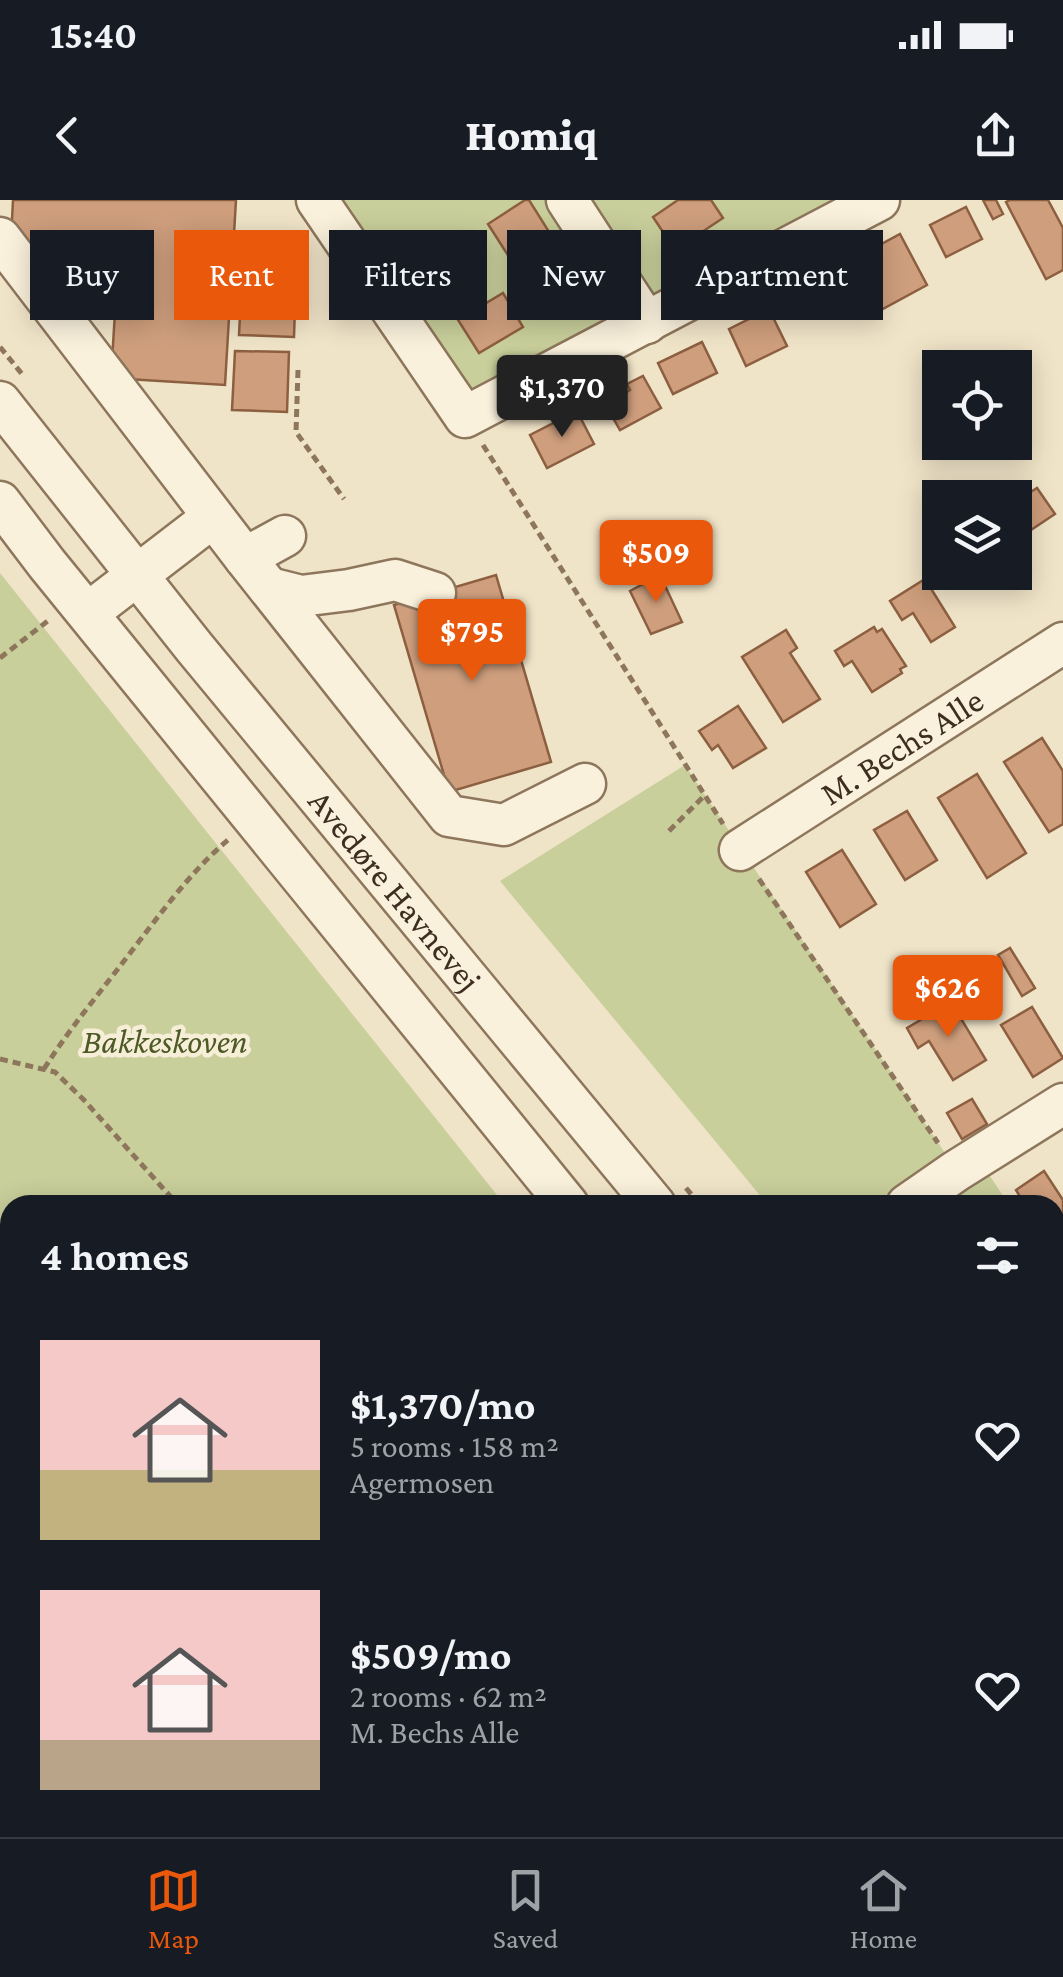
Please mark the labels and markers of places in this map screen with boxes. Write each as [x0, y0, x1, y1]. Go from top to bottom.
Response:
pin: $1,370 [481, 355, 643, 440]
pin: $509 [597, 520, 715, 605]
pin: $795 [413, 599, 531, 684]
pin: $626 [889, 955, 1007, 1040]

